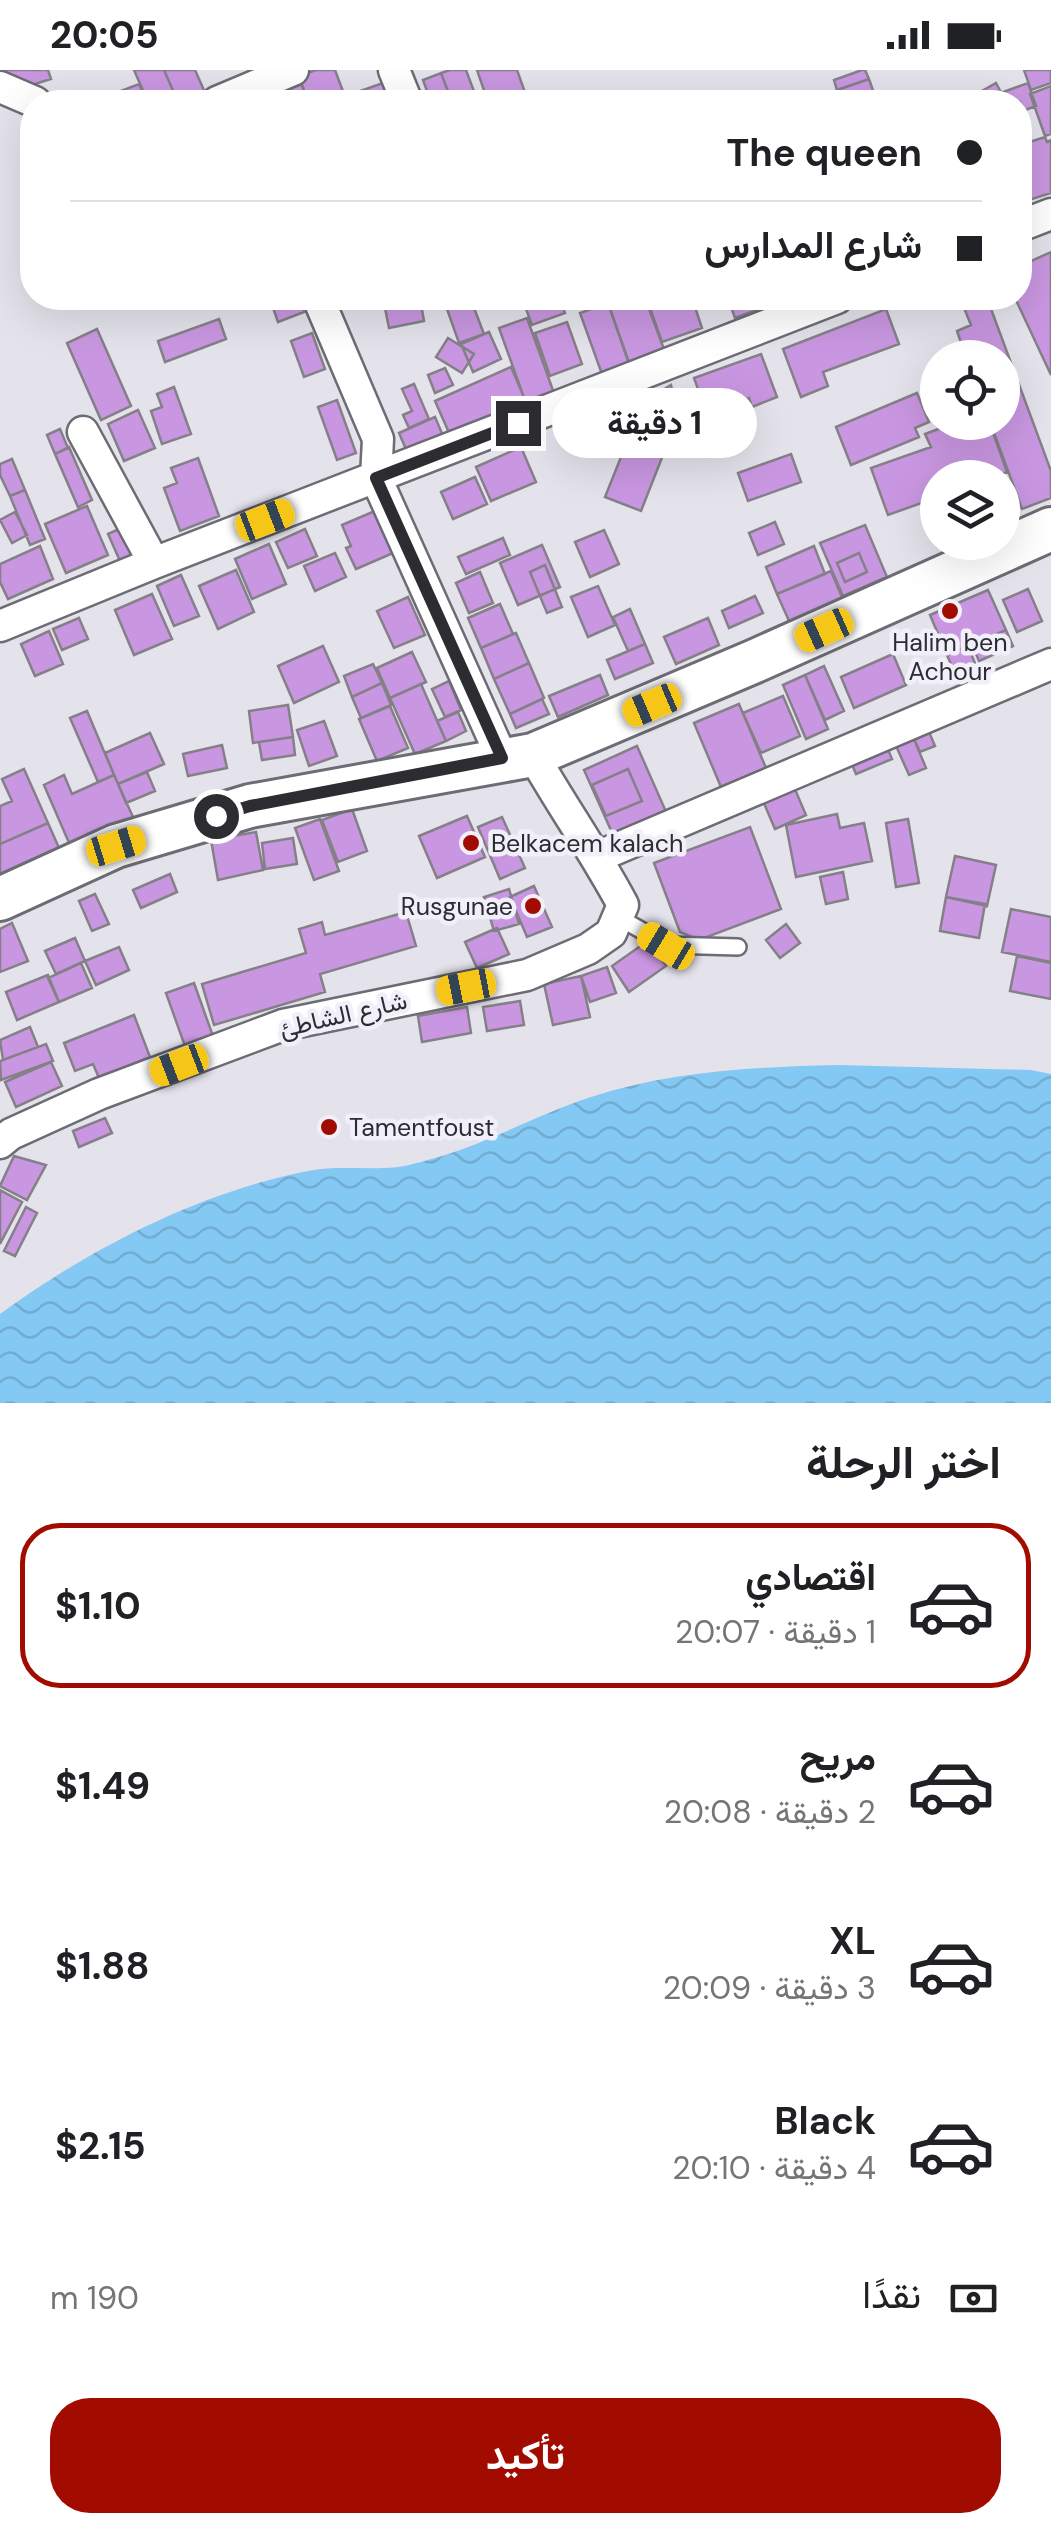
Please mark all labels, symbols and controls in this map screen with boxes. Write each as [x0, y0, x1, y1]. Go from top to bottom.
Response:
text: 20:05 [50, 10, 159, 60]
text: The queen [727, 128, 922, 178]
text: شارع المدارس [704, 220, 922, 270]
map controls [920, 340, 1020, 560]
button: locate [920, 340, 1020, 440]
callout: 1 دقيقة [553, 388, 758, 458]
route end [496, 401, 541, 446]
text: 1 دقيقة [607, 402, 702, 444]
button: layers [920, 460, 1020, 560]
car [232, 495, 298, 545]
marker: Halim ben Achour [939, 600, 961, 622]
car [790, 604, 858, 656]
place label: Halim ben Achour [892, 626, 1008, 688]
car [619, 679, 685, 731]
route start [194, 794, 239, 839]
car [83, 823, 149, 869]
place label: Belkacem kalach [491, 827, 683, 860]
marker: Belkacem kalach [460, 832, 482, 854]
place label: Rusgunae [401, 890, 513, 923]
marker: Rusgunae [522, 895, 544, 917]
car [633, 918, 699, 974]
car [434, 967, 498, 1007]
street label: شارع الشاطئ [276, 984, 410, 1045]
car [146, 1040, 212, 1090]
place label: Tamentfoust [349, 1111, 494, 1144]
marker: Tamentfoust [318, 1116, 340, 1138]
text: اختر الرحلة [806, 1433, 1001, 1492]
text: اقتصادي [745, 1552, 876, 1602]
icon: car [906, 1561, 996, 1651]
text: $1.10 [55, 1581, 141, 1631]
text: 1 دقيقة · 20:07 [675, 1611, 876, 1653]
text: مريح [800, 1732, 876, 1782]
icon: car [906, 1741, 996, 1831]
text: $1.49 [55, 1761, 150, 1811]
text: 2 دقيقة · 20:08 [664, 1791, 876, 1833]
text: XL [829, 1916, 876, 1966]
icon: car [906, 1921, 996, 2011]
text: $1.88 [55, 1941, 149, 1991]
text: 3 دقيقة · 20:09 [663, 1967, 876, 2009]
text: Black [774, 2096, 876, 2146]
icon: car [906, 2101, 996, 2191]
text: $2.15 [55, 2121, 146, 2171]
text: 4 دقيقة · 20:10 [672, 2147, 876, 2189]
text: نقدًا [862, 2270, 921, 2320]
icon: cash [946, 2271, 1001, 2326]
text: 190 m [50, 2277, 139, 2319]
button: تأكيد [50, 2398, 1001, 2513]

